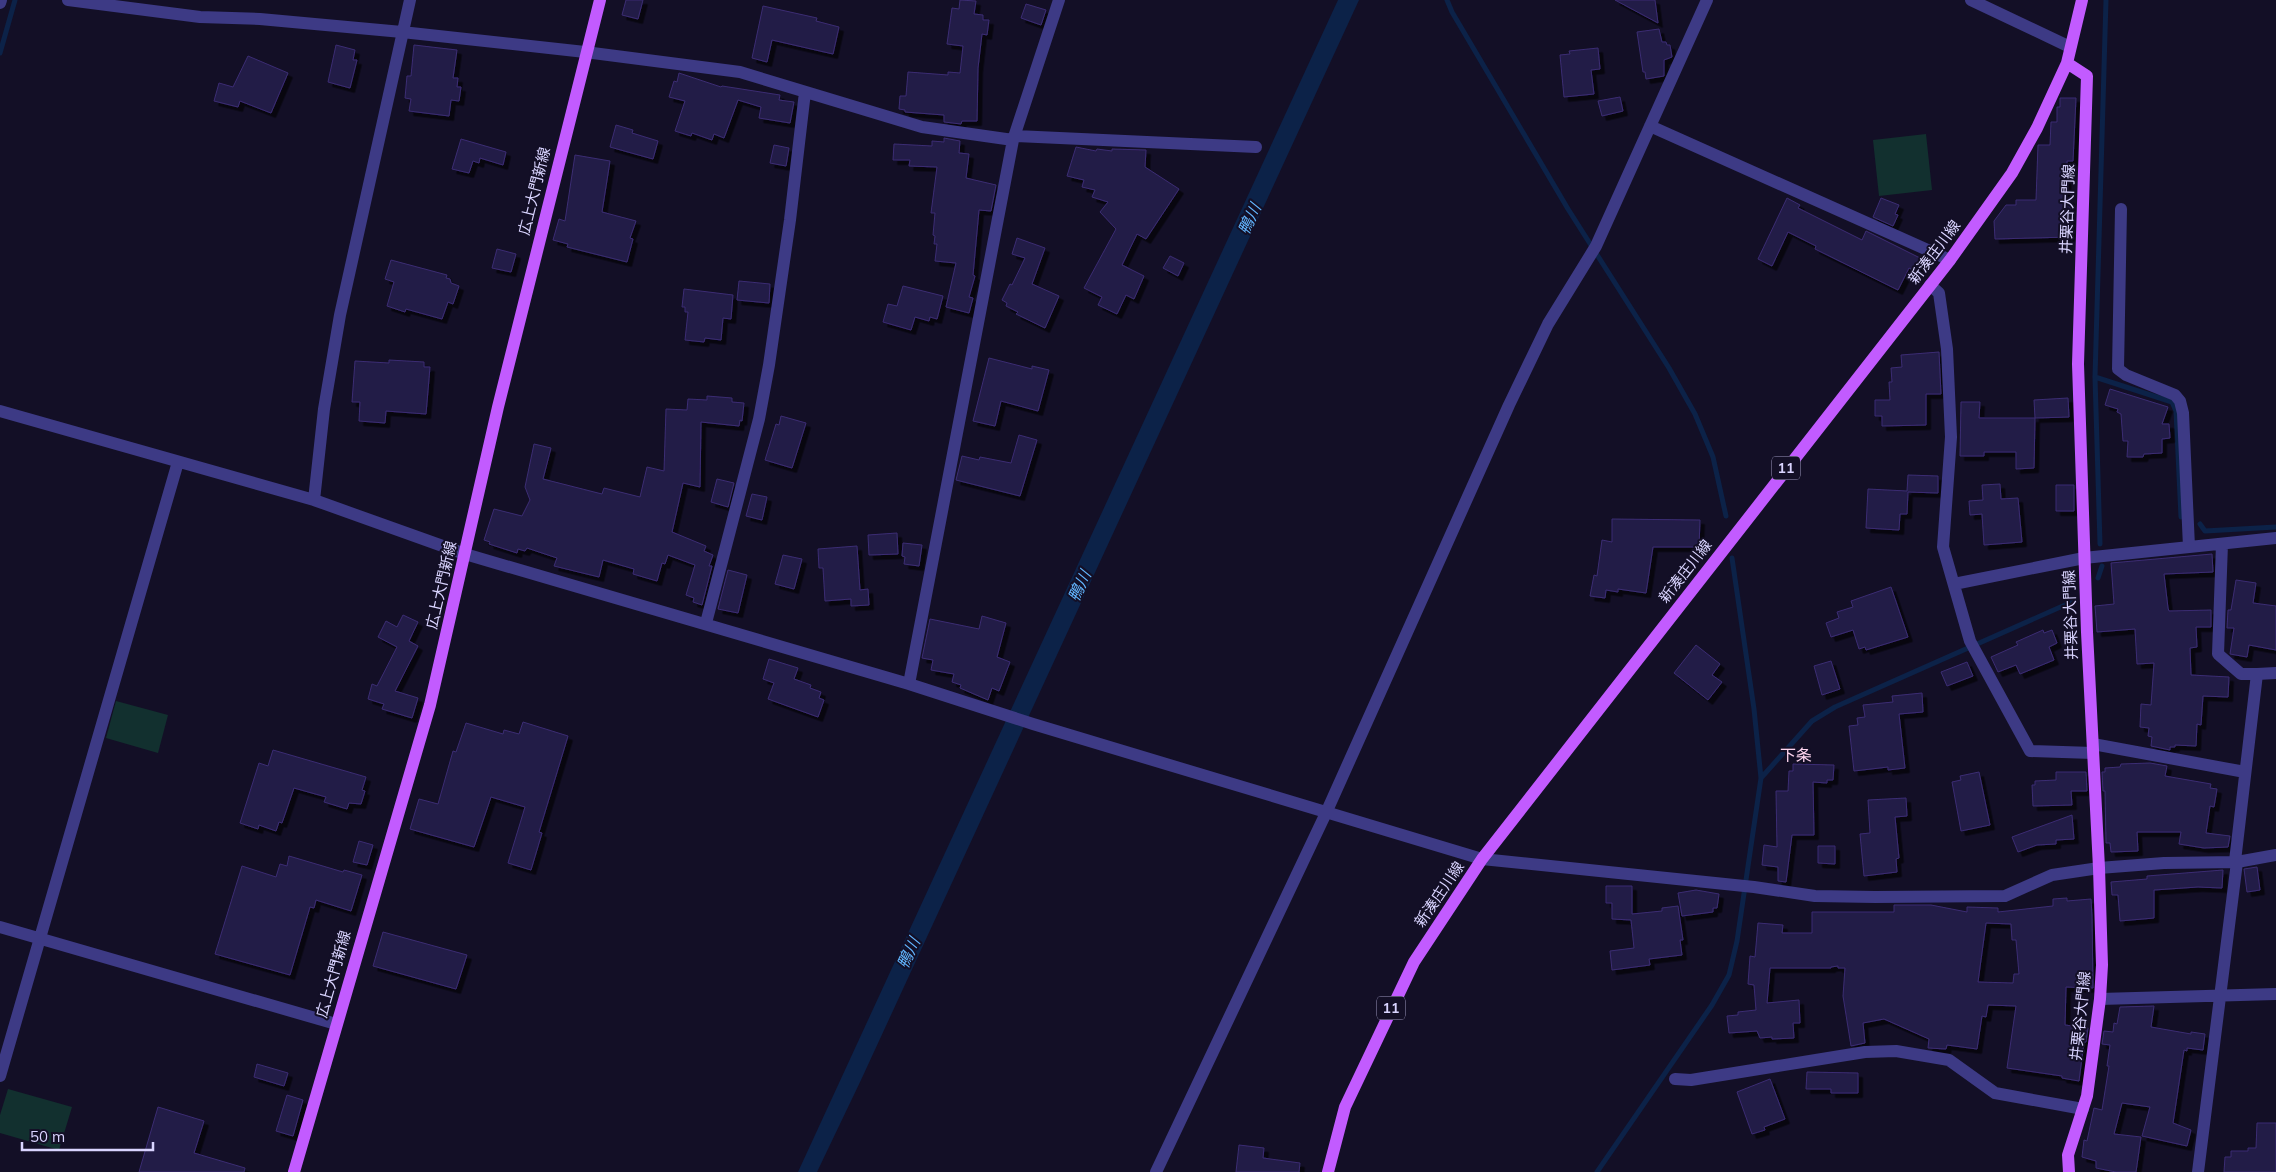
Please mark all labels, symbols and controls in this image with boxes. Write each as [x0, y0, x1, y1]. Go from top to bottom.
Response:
street label: 広上大門新線 [514, 145, 554, 237]
street label: 井栗谷大門線 [2056, 164, 2078, 254]
water label: 鴨川 [1233, 198, 1266, 238]
street label: 新湊庄川線 [1904, 216, 1964, 288]
road number: 11 [1772, 456, 1800, 479]
street label: 新湊庄川線 [1654, 536, 1716, 606]
street label: 広上大門新線 [422, 539, 460, 631]
water label: 鴨川 [1063, 565, 1096, 605]
street label: 井栗谷大門線 [2059, 570, 2081, 660]
district label: 下条 [1780, 745, 1812, 765]
street label: 新湊庄川線 [1410, 858, 1468, 930]
street label: 広上大門新線 [311, 928, 355, 1020]
water label: 鴨川 [892, 932, 925, 972]
street label: 井栗谷大門線 [2066, 970, 2094, 1062]
road number: 11 [1377, 996, 1405, 1020]
scale bar [22, 1120, 154, 1152]
text: 50 m [30, 1127, 65, 1146]

